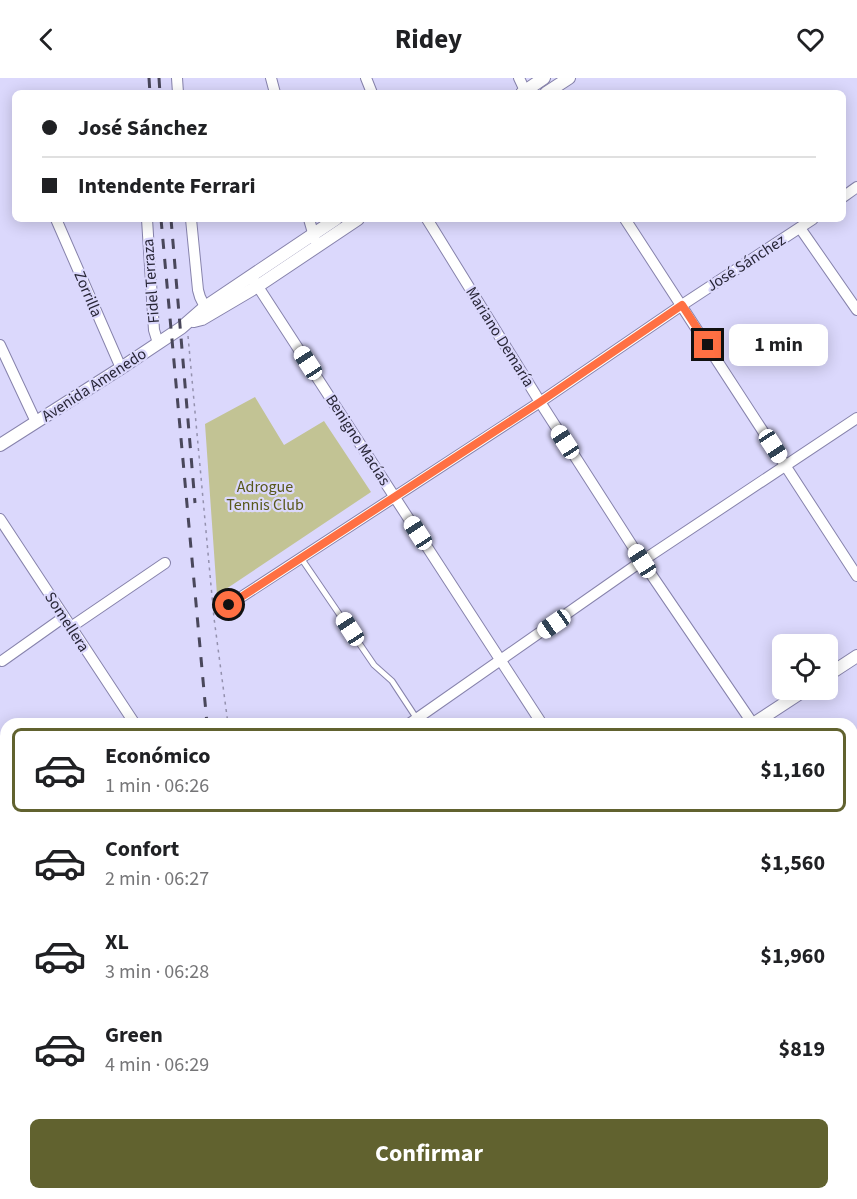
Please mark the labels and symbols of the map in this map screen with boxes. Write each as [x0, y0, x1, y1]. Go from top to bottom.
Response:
street label: José Sánchez [702, 229, 790, 297]
street label: Fidel Terraza [137, 238, 165, 324]
street label: Zorrilla [68, 268, 108, 320]
street label: Mariano Demaría [460, 283, 540, 391]
callout: 1 min [729, 324, 828, 366]
route end [694, 331, 721, 358]
street label: Avenida Amenedo [37, 343, 151, 427]
car [291, 343, 325, 383]
street label: Benigno Macías [320, 390, 396, 490]
car [548, 422, 582, 462]
car [756, 426, 790, 466]
park label: Adrogue Tennis Club [226, 476, 304, 516]
car [401, 513, 435, 553]
car [625, 541, 659, 581]
street label: Somellera [39, 588, 95, 656]
route start [215, 591, 242, 618]
car [534, 606, 574, 642]
car [333, 609, 367, 649]

